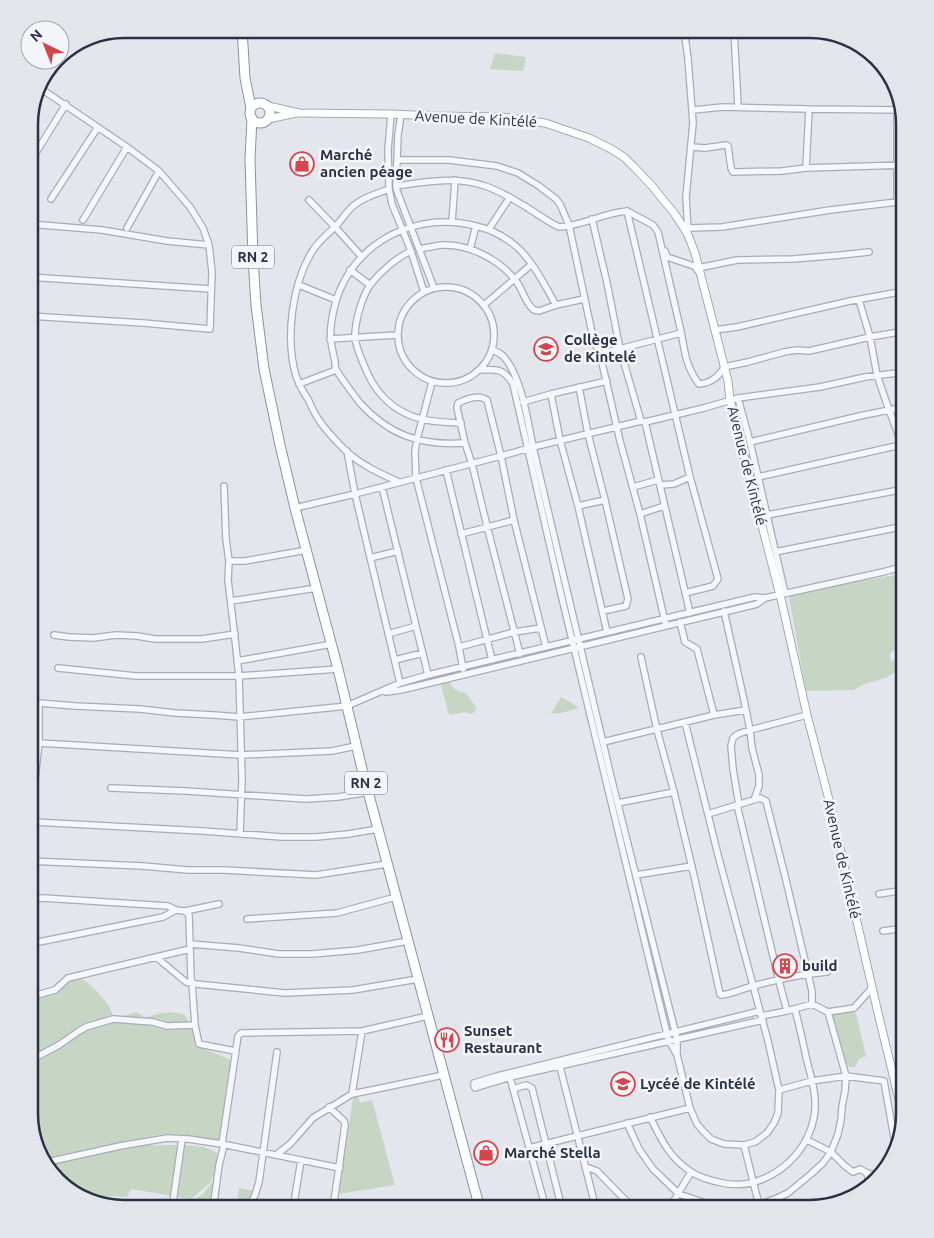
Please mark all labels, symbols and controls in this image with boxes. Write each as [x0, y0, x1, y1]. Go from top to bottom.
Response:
north arrow [20, 20, 70, 70]
text: N [27, 26, 45, 45]
street label: Avenue de Kintélé [414, 107, 538, 130]
place label: Marché ancien péage [320, 146, 413, 180]
shop icon: Marché ancien péage [289, 151, 315, 177]
road number: RN 2 [232, 246, 274, 268]
place label: Collège de Kintelé [564, 331, 636, 365]
school or university icon: Collège de Kintelé [533, 336, 559, 362]
street label: Avenue de Kintélé [724, 404, 771, 527]
road number: RN 2 [345, 771, 387, 794]
street label: Avenue de Kintélé [820, 797, 865, 920]
building icon: build [772, 953, 798, 979]
place label: build [802, 957, 837, 974]
place label: Sunset Restaurant [464, 1022, 542, 1056]
restaurant icon: Sunset Restaurant [434, 1027, 460, 1053]
school or university icon: Lycéé de Kintélé [610, 1071, 636, 1097]
place label: Lycéé de Kintélé [640, 1075, 756, 1092]
shop icon: Marché Stella [473, 1140, 499, 1166]
place label: Marché Stella [504, 1144, 601, 1161]

